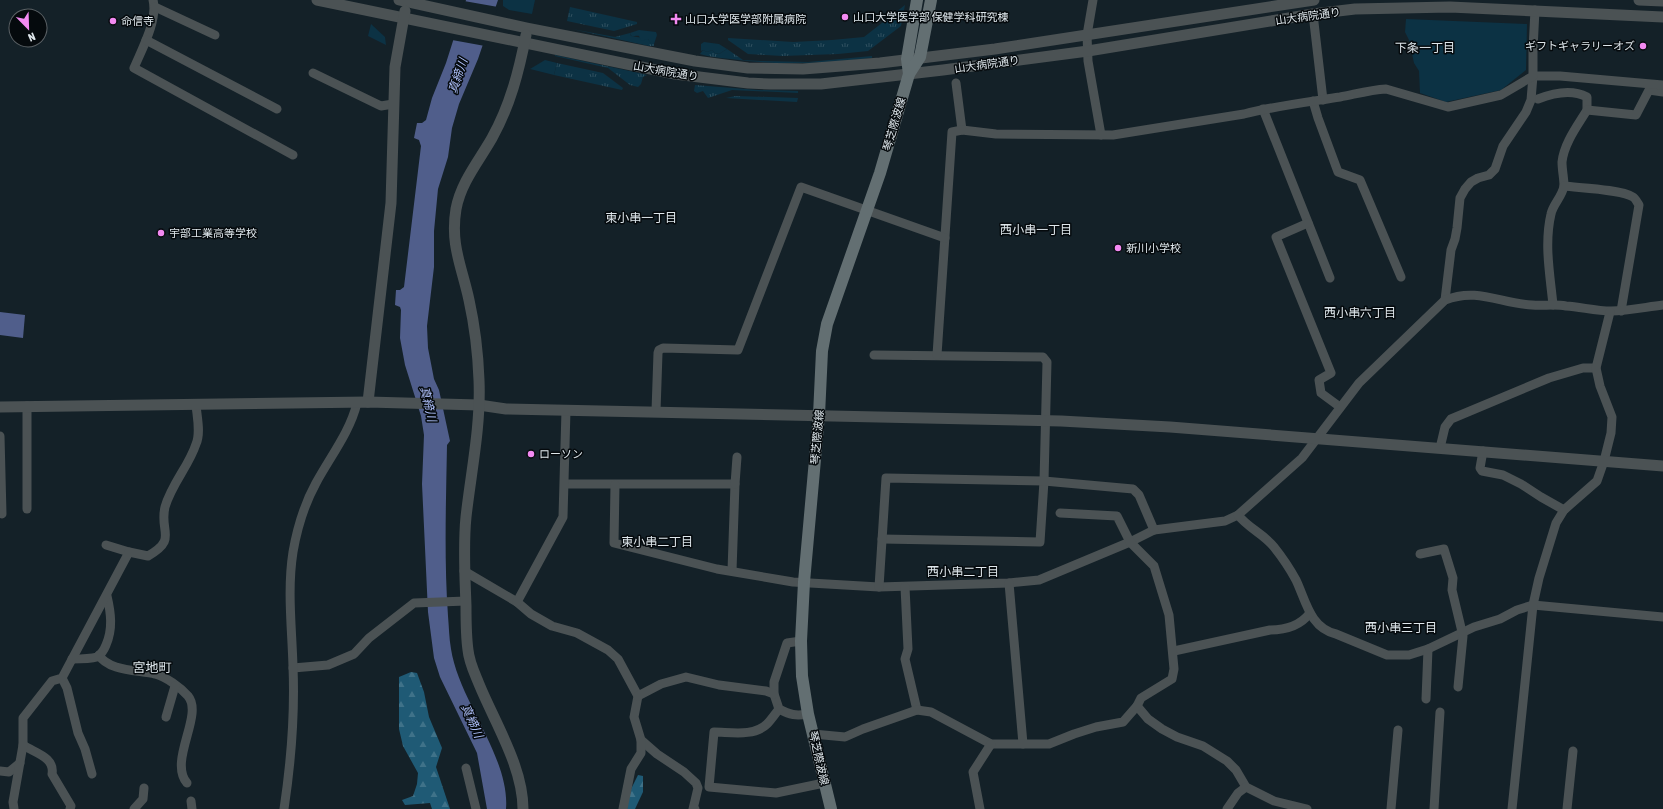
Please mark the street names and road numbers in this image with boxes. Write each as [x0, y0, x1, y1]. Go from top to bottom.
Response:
street label: 山大病院通り [1274, 5, 1342, 27]
street label: 山大病院通り [953, 53, 1021, 75]
street label: 山大病院通り [632, 59, 700, 83]
street label: 琴芝際波線 [881, 96, 907, 152]
street label: 琴芝際波線 [809, 409, 825, 465]
street label: 琴芝際波線 [807, 730, 831, 786]

